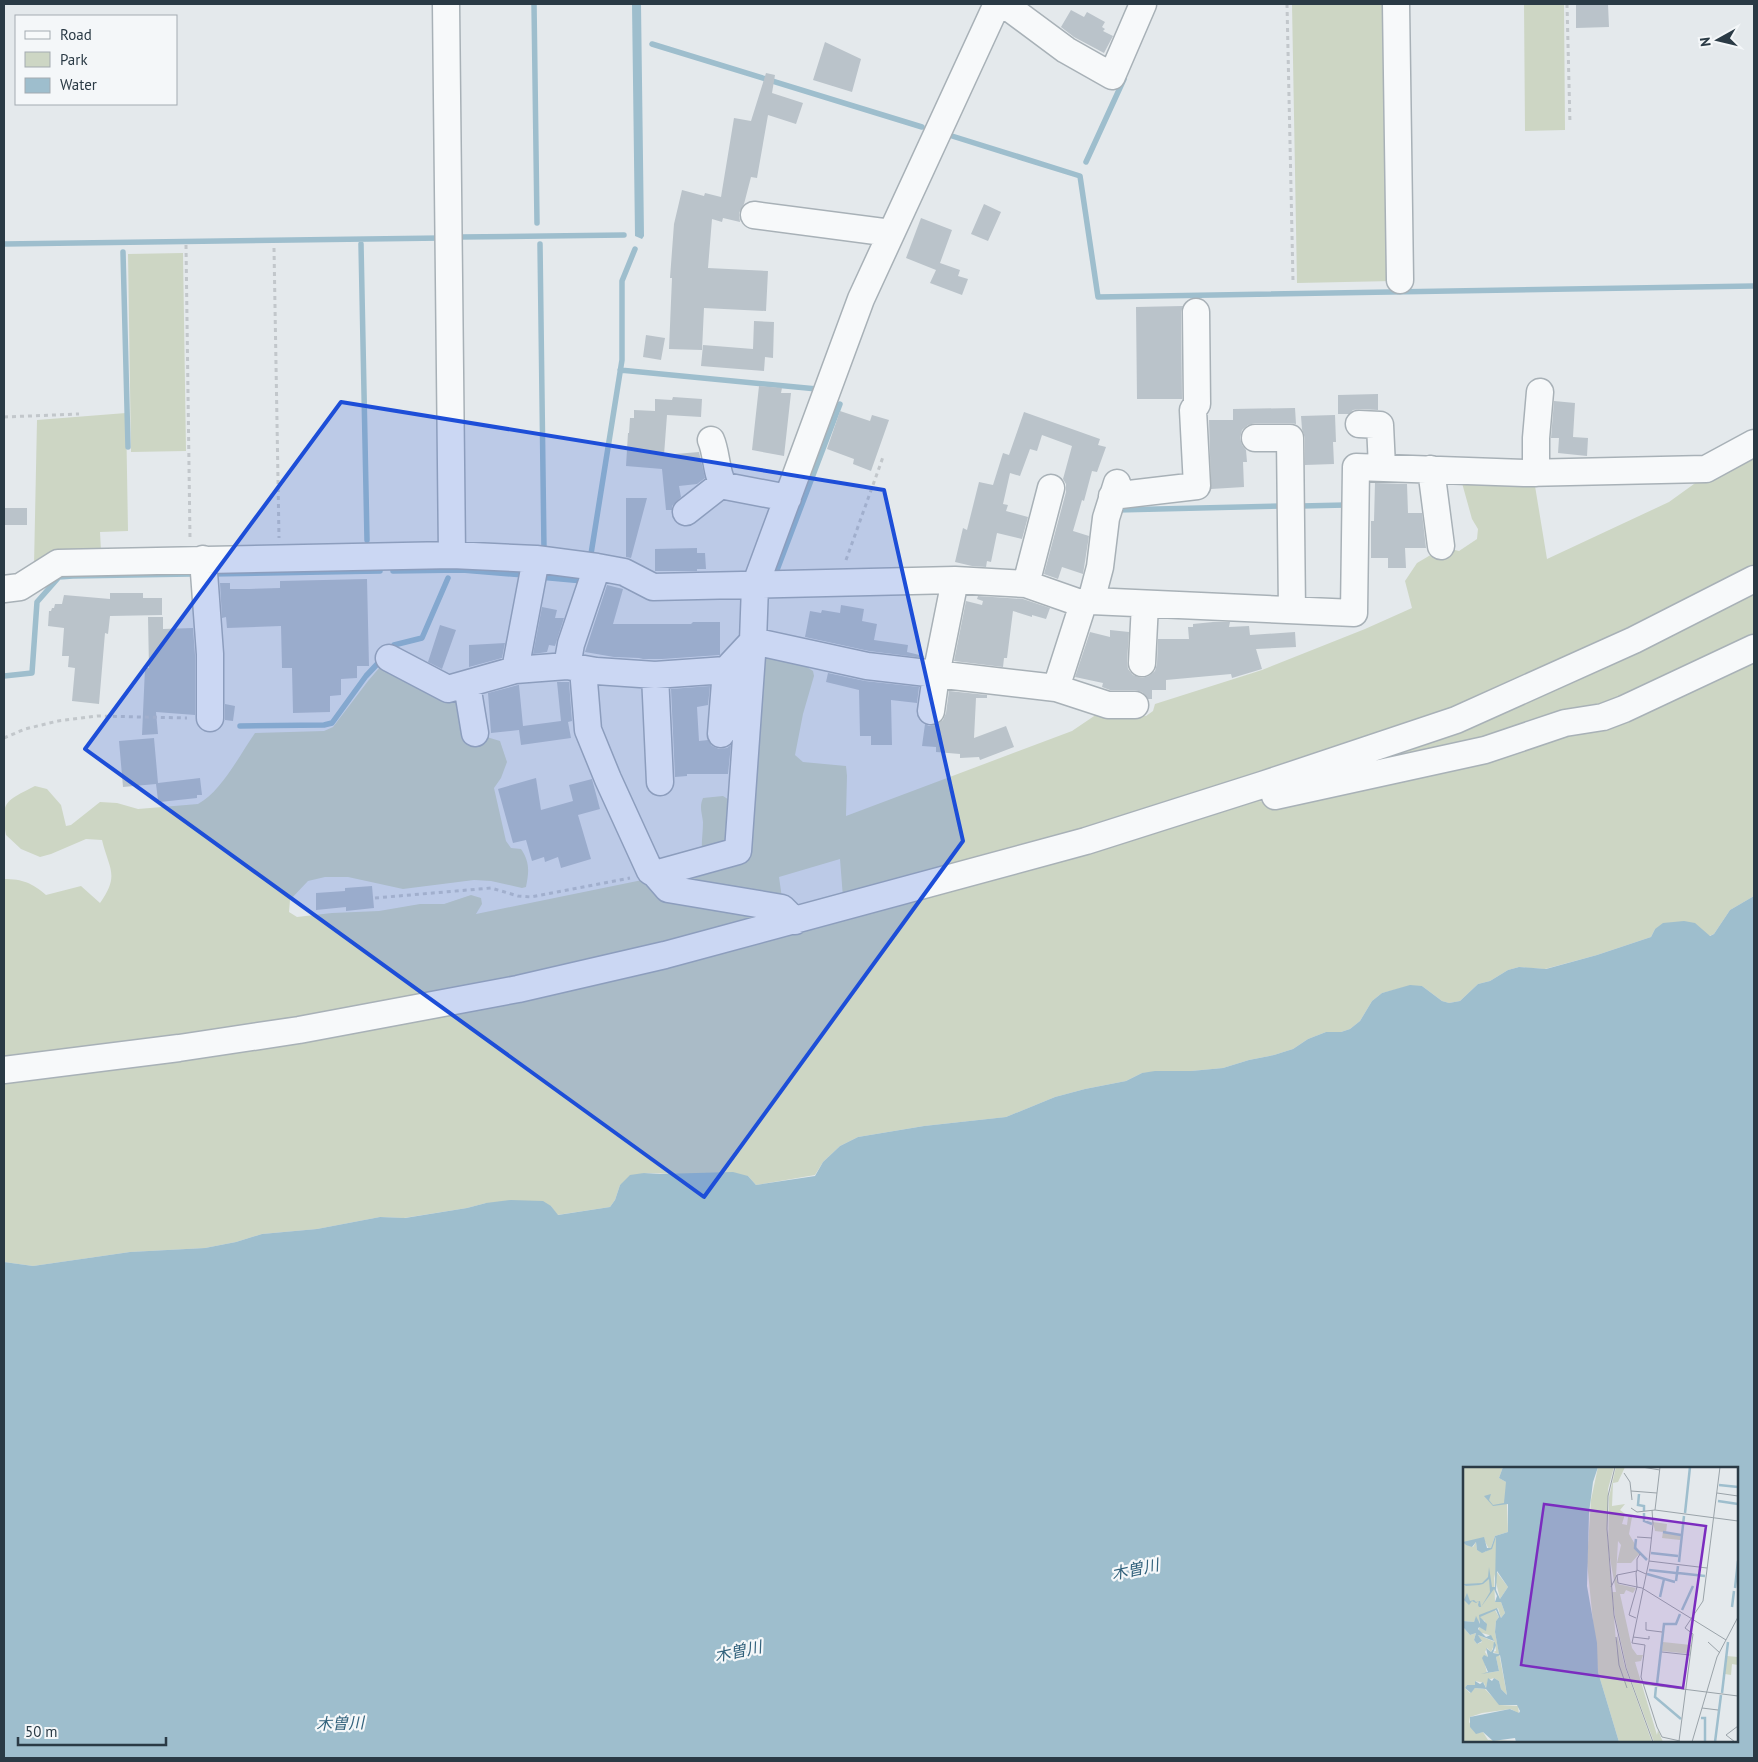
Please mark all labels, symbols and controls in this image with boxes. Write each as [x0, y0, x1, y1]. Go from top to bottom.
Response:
legend [15, 15, 178, 105]
north arrow [1693, 15, 1743, 65]
text: Road [60, 25, 92, 44]
text: N [1696, 36, 1715, 48]
text: Park [60, 50, 88, 69]
text: Water [60, 75, 97, 94]
inset map [1463, 1467, 1738, 1742]
water label: 木曽川 [1109, 1554, 1163, 1584]
water label: 木曽川 [712, 1636, 766, 1666]
water label: 木曽川 [316, 1712, 366, 1734]
scale bar [18, 1714, 165, 1746]
text: 50 m [25, 1722, 58, 1741]

